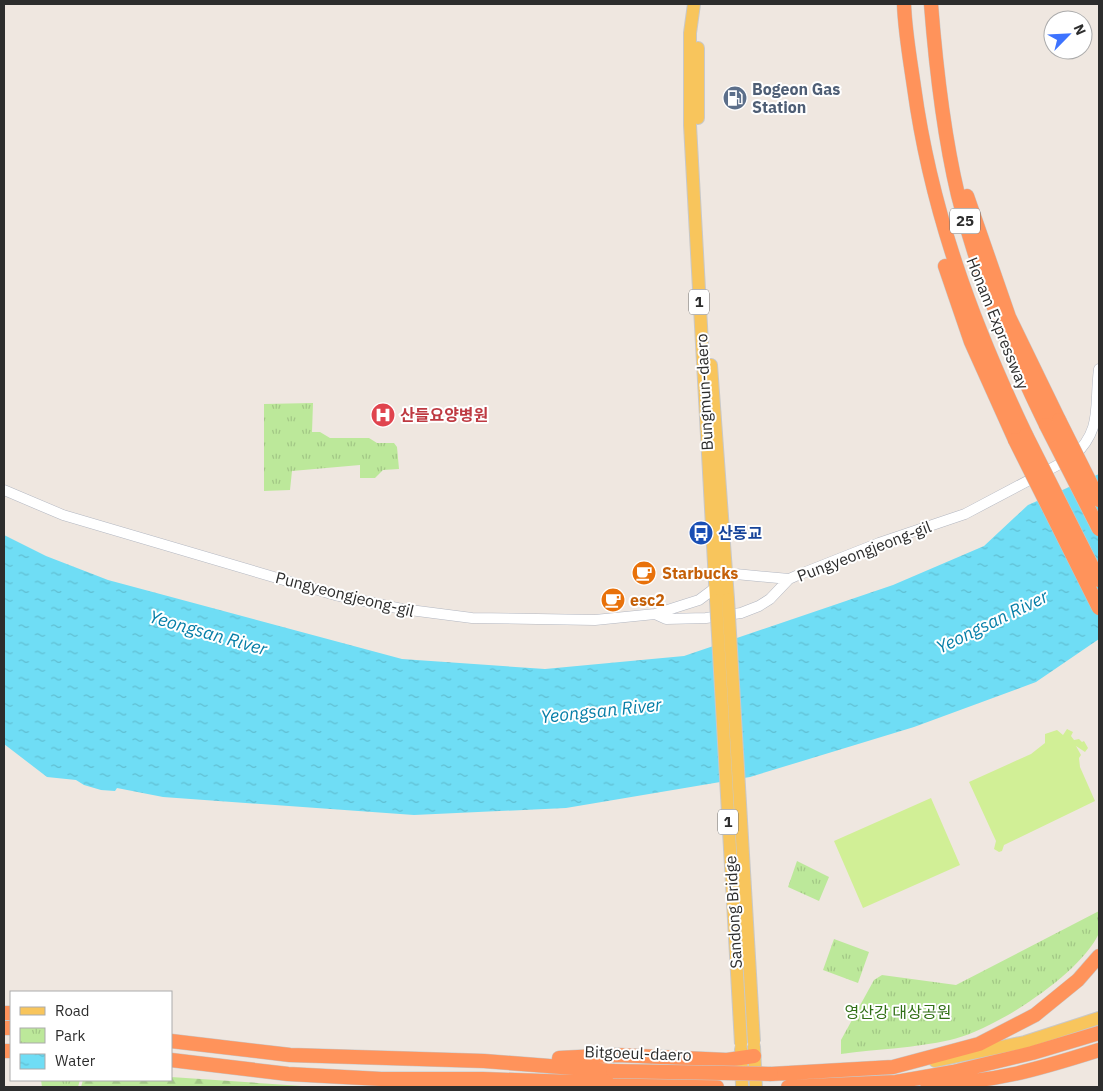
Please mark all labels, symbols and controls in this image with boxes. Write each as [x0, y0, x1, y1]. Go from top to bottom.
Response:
north arrow [1043, 10, 1093, 60]
text: N [1070, 21, 1090, 38]
place label: Bogeon Gas Station [752, 79, 840, 117]
fuel station icon: Bogeon Gas Station [722, 85, 748, 111]
road number: 25 [950, 208, 980, 234]
street label: Honam Expressway [962, 254, 1034, 392]
road number: 1 [689, 290, 709, 314]
street label: Bungmun-daero [691, 333, 717, 451]
hospital icon: 산들요양병원 [370, 402, 396, 428]
place label: 산들요양병원 [400, 405, 488, 425]
street label: Pungyeongjeong-gil [794, 516, 934, 586]
bus stop icon: 산동교 [688, 520, 714, 546]
place label: 산동교 [718, 523, 762, 543]
cafe icon: Starbucks [631, 560, 657, 586]
place label: Starbucks [662, 563, 738, 583]
street label: Pungyeongjeong-gil [274, 567, 416, 621]
water label: Yeongsan River [932, 584, 1052, 659]
cafe icon: esc2 [600, 587, 626, 613]
place label: esc2 [630, 590, 665, 610]
water label: Yeongsan River [147, 605, 270, 660]
water label: Yeongsan River [539, 693, 663, 728]
road number: 1 [718, 810, 738, 834]
street label: Sandong Bridge [720, 855, 746, 969]
legend [10, 991, 172, 1081]
text: Road [55, 1001, 90, 1020]
park label: 영산강 대상공원 [845, 1002, 951, 1022]
text: Park [55, 1026, 85, 1045]
street label: Bitgoeul-daero [584, 1041, 692, 1065]
text: Water [55, 1051, 96, 1070]

